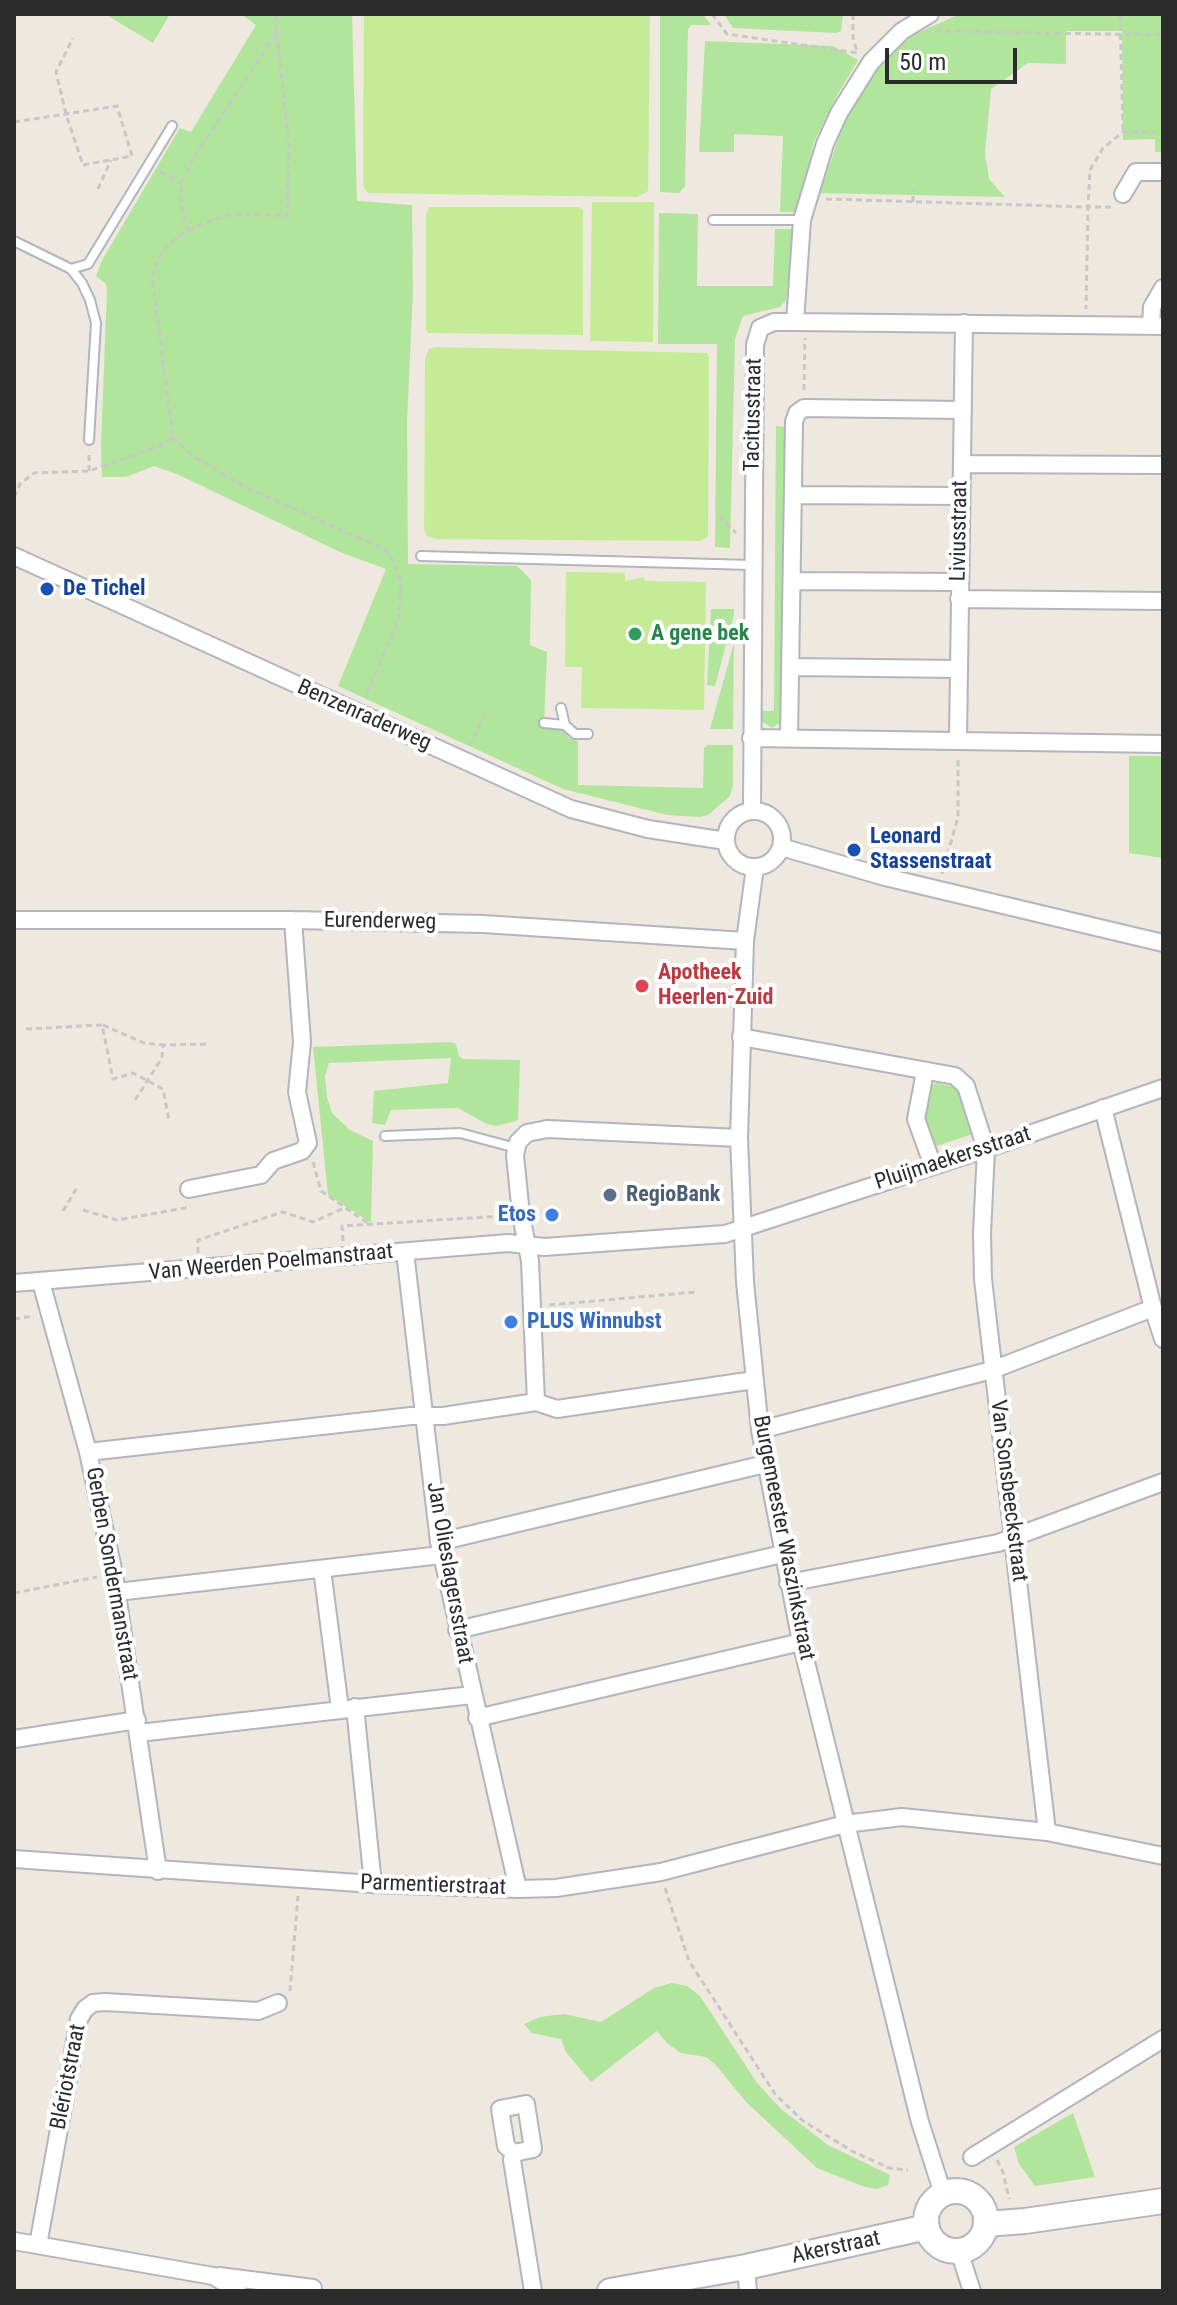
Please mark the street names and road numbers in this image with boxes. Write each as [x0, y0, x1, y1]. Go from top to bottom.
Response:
street label: Tacitusstraat [740, 358, 768, 472]
street label: Liviusstraat [946, 480, 974, 582]
street label: Benzenraderweg [293, 675, 435, 757]
street label: Eurenderweg [324, 908, 436, 936]
street label: Pluijmaekersstraat [872, 1121, 1034, 1197]
street label: Van Weerden Poelmanstraat [148, 1239, 394, 1287]
street label: Van Sonsbeeckstraat [984, 1398, 1032, 1584]
street label: Burgemeester Waszinkstraat [746, 1413, 820, 1663]
street label: Gerben Sondermanstraat [79, 1465, 143, 1683]
street label: Jan Olieslagersstraat [420, 1480, 478, 1666]
street label: Parmentierstraat [360, 1870, 506, 1902]
street label: Blériotstraat [46, 2022, 92, 2132]
street label: Akerstraat [789, 2226, 883, 2270]

